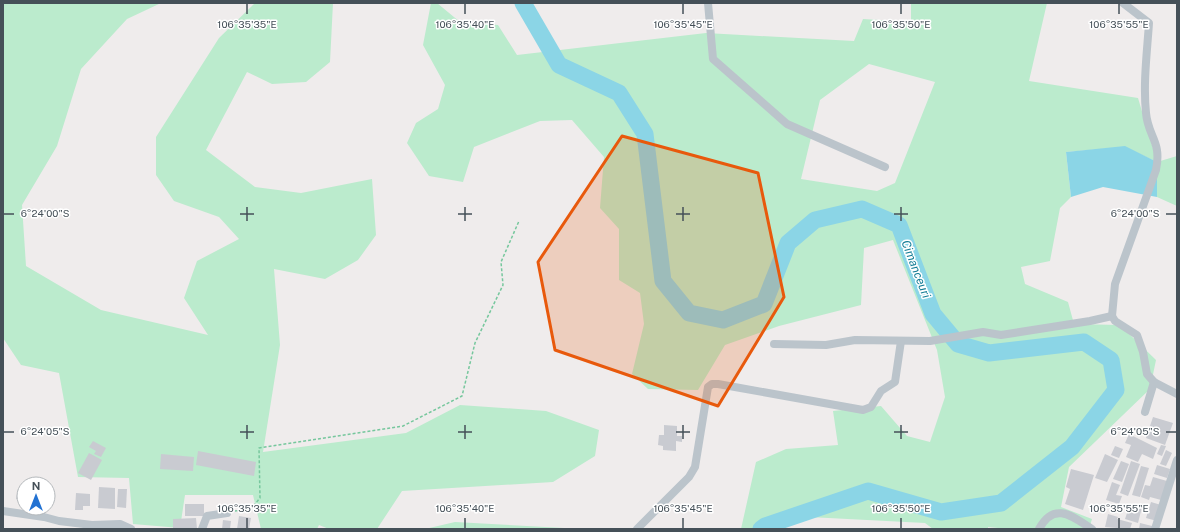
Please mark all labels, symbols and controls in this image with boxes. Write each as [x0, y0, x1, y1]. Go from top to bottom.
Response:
text: 106°35'35"E [217, 18, 277, 30]
text: 106°35'40"E [435, 18, 495, 30]
text: 106°35'45"E [653, 18, 713, 30]
text: 106°35'50"E [871, 18, 931, 30]
text: 106°35'55"E [1089, 18, 1149, 30]
text: 6°24'00"S [21, 207, 70, 219]
text: 6°24'00"S [1111, 207, 1160, 219]
water label: Cimanceuri [899, 238, 933, 300]
text: 6°24'05"S [20, 425, 70, 437]
text: 6°24'05"S [1110, 425, 1160, 437]
north arrow [16, 476, 56, 516]
text: N [32, 480, 40, 492]
text: 106°35'35"E [217, 502, 277, 514]
text: 106°35'40"E [435, 502, 495, 514]
text: 106°35'45"E [653, 502, 713, 514]
text: 106°35'50"E [871, 502, 931, 514]
text: 106°35'55"E [1089, 502, 1149, 514]

